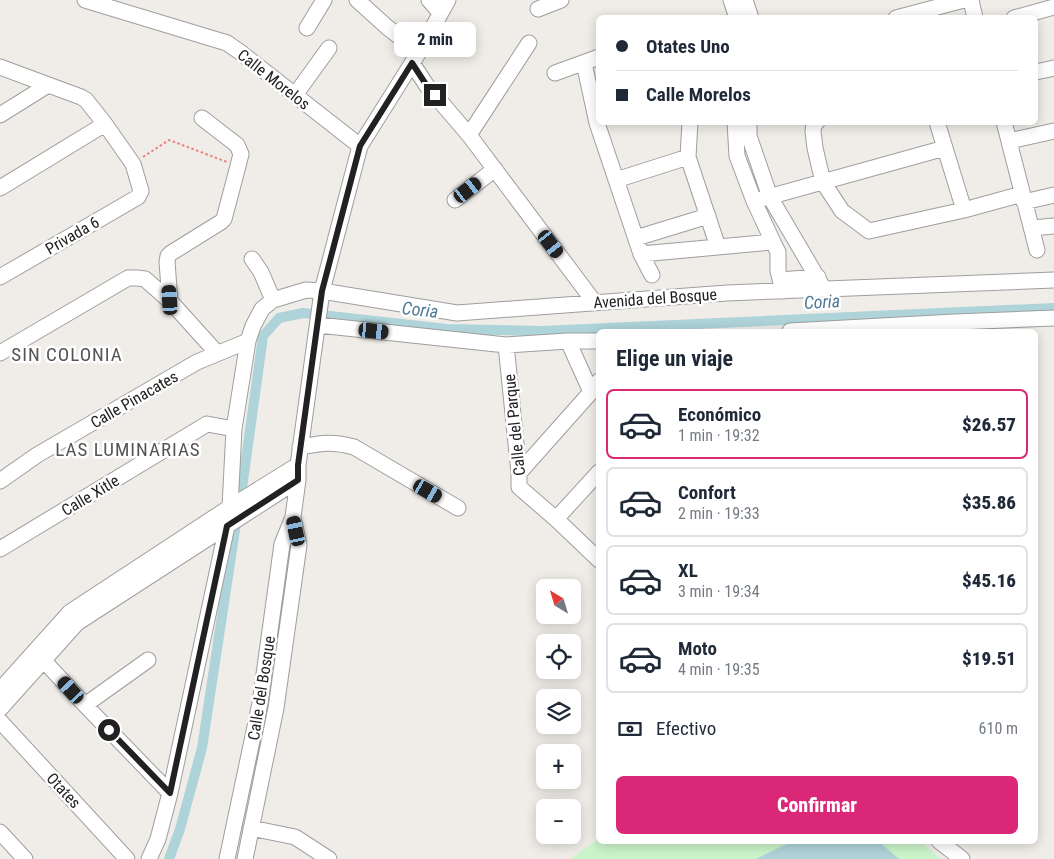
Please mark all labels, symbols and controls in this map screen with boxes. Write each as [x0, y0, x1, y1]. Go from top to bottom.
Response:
callout: 2 min [394, 22, 476, 58]
text: 2 min [417, 30, 453, 49]
text: Otates Uno [646, 35, 730, 58]
street label: Calle Morelos [234, 45, 314, 114]
text: Calle Morelos [646, 83, 751, 106]
route end [424, 84, 446, 106]
car [451, 175, 484, 205]
street label: Privada 6 [42, 212, 103, 258]
car [535, 228, 566, 260]
car [161, 285, 178, 315]
street label: Avenida del Bosque [593, 285, 717, 312]
water label: Coria [803, 290, 841, 313]
water label: Coria [401, 297, 439, 322]
car [358, 322, 389, 340]
district label: SIN COLONIA [11, 343, 123, 366]
text: Elige un viaje [616, 346, 733, 371]
street label: Calle Pinacates [87, 367, 181, 432]
street label: Calle del Parque [500, 373, 529, 477]
icon: car [618, 402, 663, 447]
text: Económico [678, 403, 761, 426]
text: $26.57 [962, 413, 1016, 436]
text: 1 min · 19:32 [678, 426, 760, 445]
district label: LAS LUMINARIAS [55, 438, 201, 461]
street label: Calle Xitle [58, 471, 122, 520]
car [411, 477, 444, 505]
icon: car [618, 480, 663, 525]
text: Confort [678, 481, 736, 504]
text: $35.86 [962, 491, 1016, 514]
text: 2 min · 19:33 [678, 504, 760, 523]
car [285, 515, 306, 547]
icon: car [618, 558, 663, 603]
text: XL [678, 559, 698, 582]
text: $45.16 [962, 569, 1016, 592]
north arrow [536, 579, 581, 624]
map controls [536, 579, 581, 844]
text: 3 min · 19:34 [678, 582, 760, 601]
button: locate [536, 634, 581, 679]
street label: Calle del Bosque [244, 635, 279, 742]
icon: car [618, 636, 663, 681]
text: Moto [678, 637, 717, 660]
text: $19.51 [962, 647, 1016, 670]
text: 4 min · 19:35 [678, 660, 760, 679]
car [55, 674, 86, 706]
button: layers [536, 689, 581, 734]
icon: cash [616, 715, 644, 743]
text: Efectivo [656, 717, 716, 740]
route start [98, 719, 120, 741]
text: 610 m [979, 719, 1018, 738]
button: + [536, 744, 581, 789]
street label: Otates [43, 769, 85, 812]
button: Confirmar [616, 776, 1018, 834]
button: − [536, 799, 581, 844]

